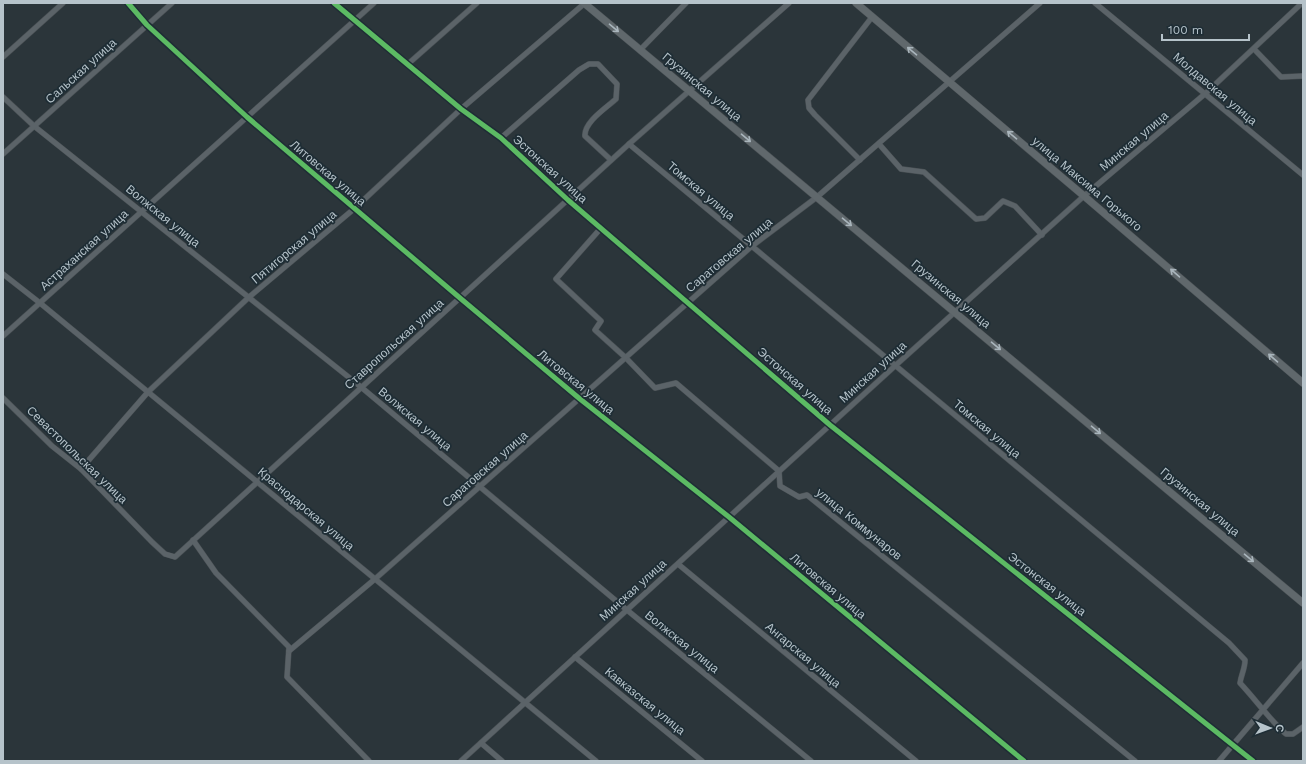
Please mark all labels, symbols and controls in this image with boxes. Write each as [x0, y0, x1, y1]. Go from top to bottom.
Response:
scale bar [1162, 16, 1249, 42]
text: 100 m [1168, 23, 1203, 37]
one-way arrow [609, 24, 619, 33]
street label: Сальская улица [43, 35, 120, 106]
one-way arrow [907, 47, 918, 56]
street label: Грузинская улица [660, 50, 745, 124]
street label: Молдавская улица [1170, 50, 1260, 128]
street label: Минская улица [1097, 108, 1171, 174]
one-way arrow [1006, 130, 1017, 139]
street label: Эстонская улица [510, 132, 590, 206]
one-way arrow [741, 134, 752, 143]
street label: улица Максима Горького [1029, 134, 1145, 234]
street label: Литовская улица [287, 137, 369, 209]
street label: Томская улица [665, 159, 738, 223]
street label: Волжская улица [123, 182, 203, 250]
street label: Астраханская улица [37, 207, 131, 293]
street label: Пятигорская улица [249, 207, 340, 287]
street label: Саратовская улица [683, 215, 775, 295]
one-way arrow [842, 217, 853, 226]
street label: Грузинская улица [909, 257, 994, 331]
one-way arrow [1169, 269, 1180, 278]
street label: Ставропольская улица [342, 296, 447, 392]
street label: Минская улица [837, 338, 910, 406]
one-way arrow [991, 342, 1001, 351]
street label: Эстонская улица [755, 345, 836, 418]
street label: Литовская улица [535, 347, 617, 417]
one-way arrow [1268, 353, 1279, 362]
street label: Волжская улица [376, 384, 455, 454]
street label: Томская улица [951, 397, 1024, 461]
street label: Севастопольская улица [24, 403, 130, 507]
one-way arrow [1090, 425, 1101, 434]
street label: Саратовская улица [439, 428, 531, 510]
street label: Краснодарская улица [255, 465, 357, 554]
street label: Грузинская улица [1158, 465, 1243, 539]
street label: улица Коммунаров [813, 485, 905, 563]
street label: Эстонская улица [1005, 549, 1089, 619]
street label: Литовская улица [787, 550, 869, 622]
one-way arrow [1244, 554, 1254, 563]
street label: Минская улица [597, 556, 670, 624]
street label: Волжская улица [642, 608, 722, 676]
street label: Ангарская улица [763, 619, 844, 691]
street label: Кавказская улица [602, 664, 688, 738]
north arrow [1250, 708, 1290, 748]
text: С [1273, 724, 1286, 732]

